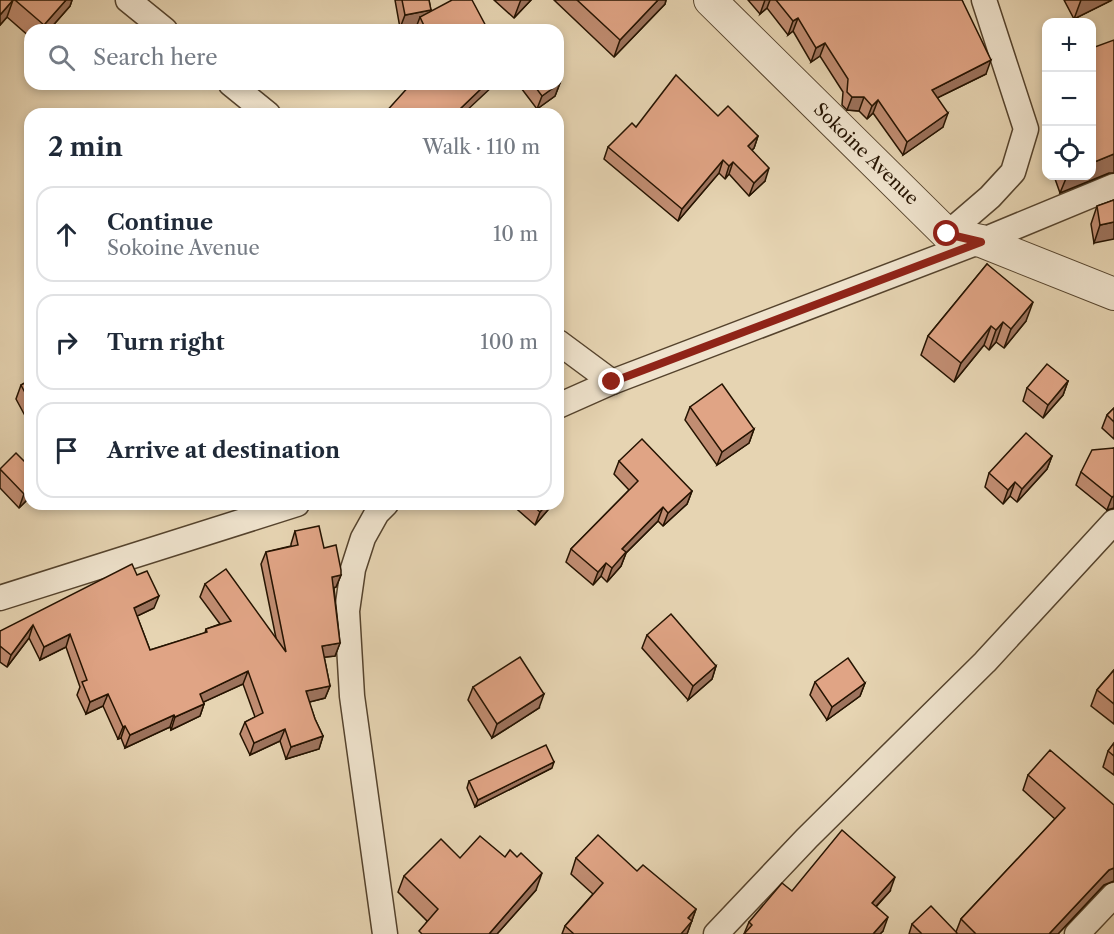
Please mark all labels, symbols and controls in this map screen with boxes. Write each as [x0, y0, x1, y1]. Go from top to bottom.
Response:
map controls [1042, 18, 1096, 180]
button: + [1042, 18, 1096, 72]
search box [24, 24, 564, 90]
icon: search [45, 41, 78, 74]
text: Search here [93, 44, 218, 71]
button: − [1042, 72, 1096, 126]
street label: Sokoine Avenue [809, 98, 923, 210]
button: locate [1042, 126, 1096, 180]
text: 2 min [48, 131, 123, 163]
text: Walk · 110 m [423, 135, 540, 159]
text: Continue [107, 209, 213, 236]
icon: ahead [50, 218, 83, 251]
route start [933, 220, 959, 246]
text: 10 m [493, 222, 538, 246]
text: Sokoine Avenue [107, 236, 260, 260]
icon: right [50, 326, 83, 359]
text: Turn right [107, 329, 225, 356]
text: 100 m [480, 330, 538, 354]
route end [598, 368, 624, 394]
icon: arrive [50, 434, 83, 467]
text: Arrive at destination [107, 437, 340, 464]

